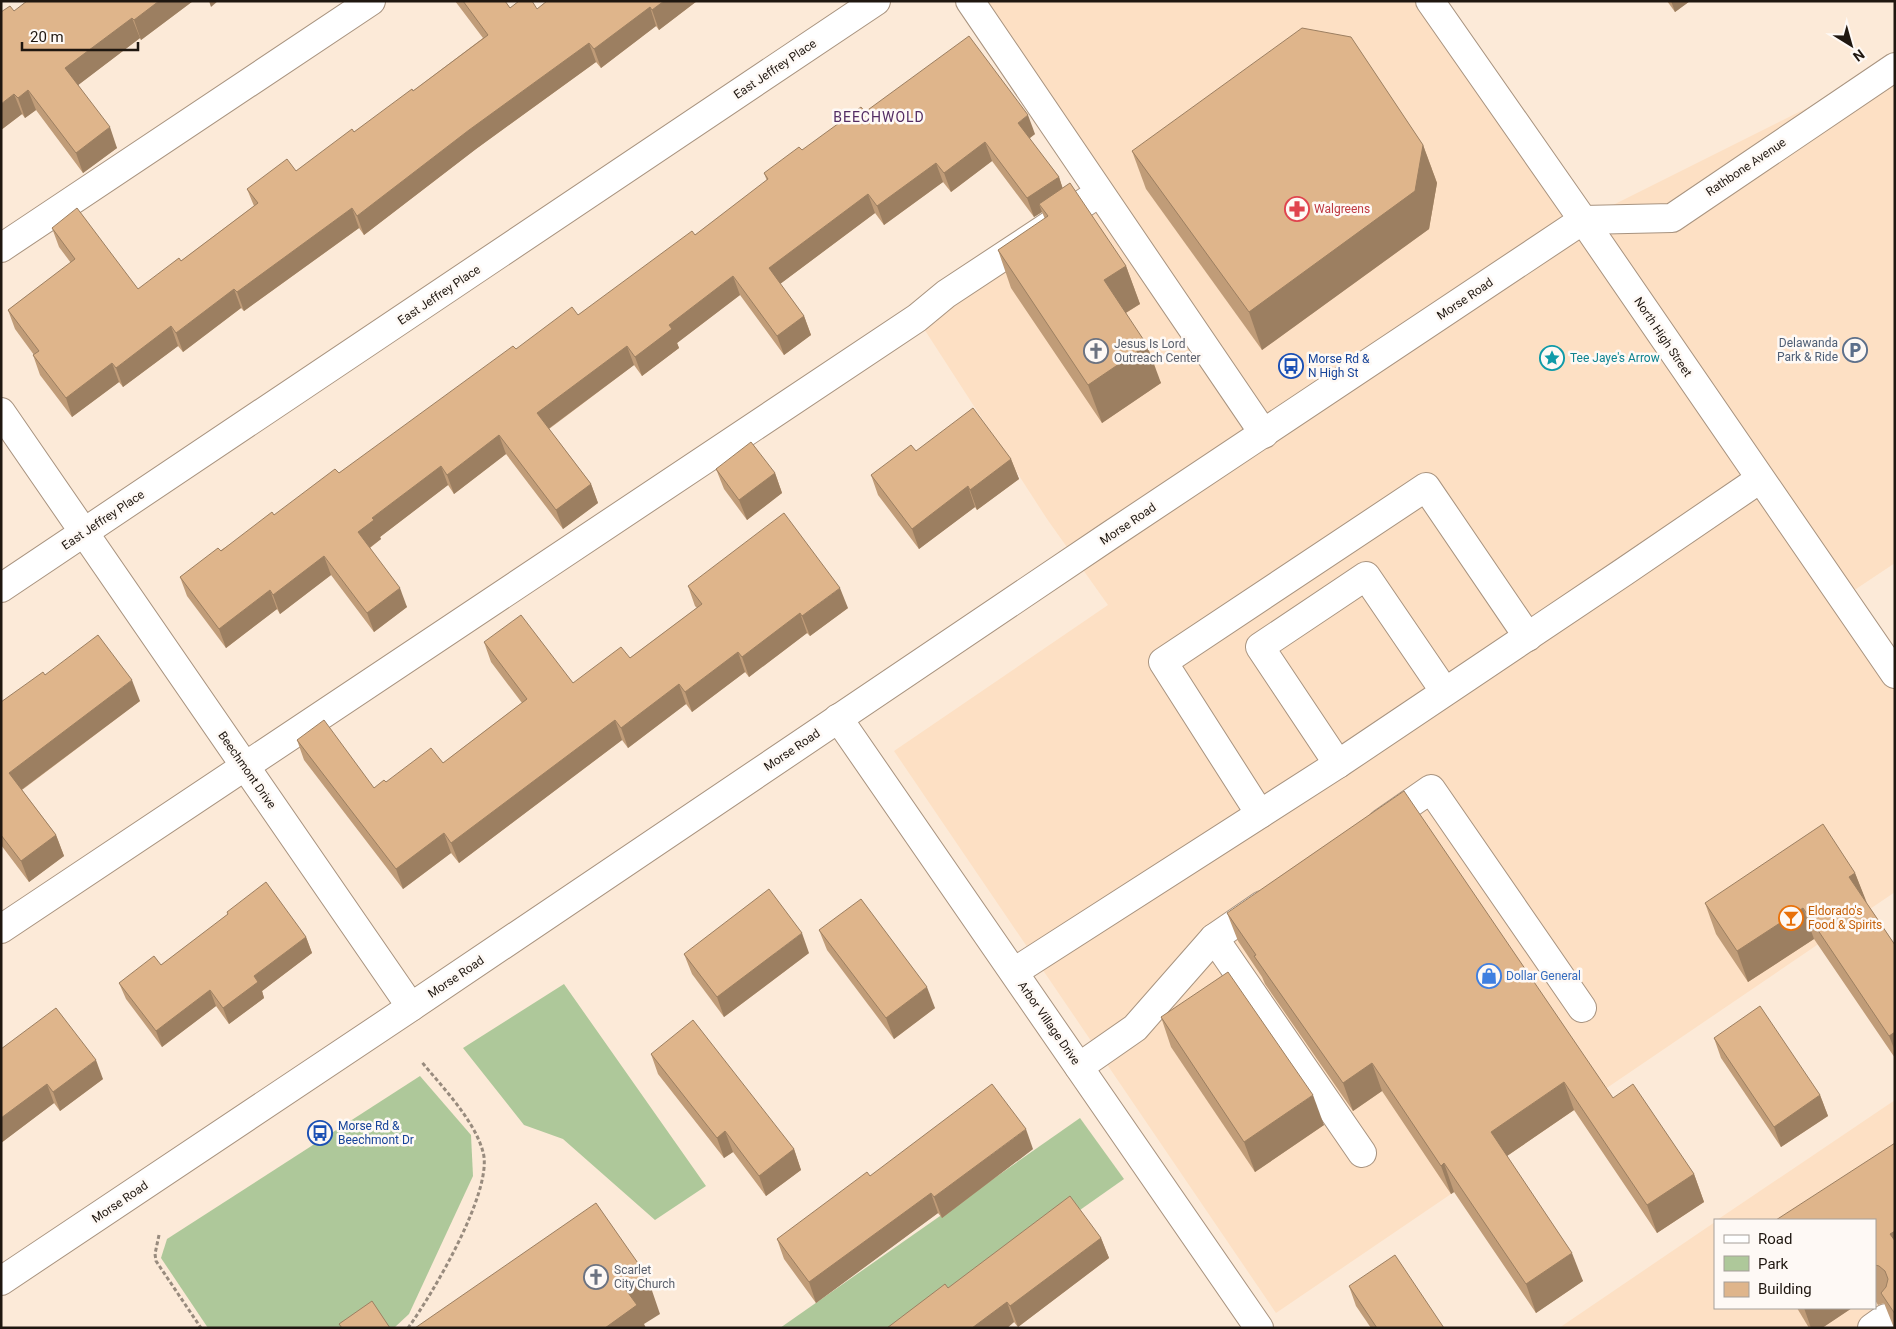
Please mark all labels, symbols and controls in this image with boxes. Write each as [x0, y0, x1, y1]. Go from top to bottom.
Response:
scale bar [22, 20, 139, 52]
north arrow [1826, 20, 1876, 70]
text: 20 m [30, 28, 64, 46]
street label: East Jeffrey Place [731, 36, 819, 102]
text: N [1850, 46, 1868, 65]
district label: BEECHWOLD [833, 109, 925, 125]
street label: Rathbone Avenue [1703, 135, 1789, 199]
pharmacy icon: Walgreens [1284, 196, 1310, 222]
place label: Walgreens [1314, 202, 1370, 216]
street label: East Jeffrey Place [395, 262, 483, 328]
street label: Morse Road [1434, 275, 1496, 323]
street label: North High Street [1631, 295, 1695, 379]
place label: Delawanda Park & Ride [1777, 336, 1838, 364]
place label: Jesus Is Lord Outreach Center [1114, 337, 1201, 365]
parking icon: Delawanda Park & Ride [1842, 337, 1868, 363]
church icon: Jesus Is Lord Outreach Center [1083, 338, 1109, 364]
place icon: Tee Jaye's Arrow [1539, 345, 1565, 371]
place label: Tee Jaye's Arrow [1570, 351, 1660, 365]
place label: Morse Rd & N High St [1308, 352, 1370, 380]
bus stop icon: Morse Rd & N High St [1278, 353, 1304, 379]
street label: East Jeffrey Place [59, 487, 147, 553]
street label: Morse Road [1097, 500, 1159, 548]
street label: Morse Road [761, 726, 823, 774]
street label: Beechmont Drive [215, 729, 279, 811]
place label: Eldorado's Food & Spirits [1808, 904, 1882, 932]
bar icon: Eldorado's Food & Spirits [1778, 905, 1804, 931]
street label: Morse Road [425, 953, 487, 1001]
shop icon: Dollar General [1476, 963, 1502, 989]
place label: Dollar General [1506, 969, 1581, 983]
street label: Arbor Village Drive [1015, 979, 1083, 1067]
place label: Morse Rd & Beechmont Dr [338, 1119, 414, 1147]
bus stop icon: Morse Rd & Beechmont Dr [307, 1120, 333, 1146]
street label: Morse Road [89, 1178, 151, 1226]
legend [1714, 1219, 1876, 1309]
text: Road [1758, 1230, 1792, 1248]
text: Park [1758, 1255, 1789, 1273]
place label: Scarlet City Church [614, 1263, 675, 1291]
church icon: Scarlet City Church [583, 1264, 609, 1290]
text: Building [1758, 1280, 1812, 1298]

